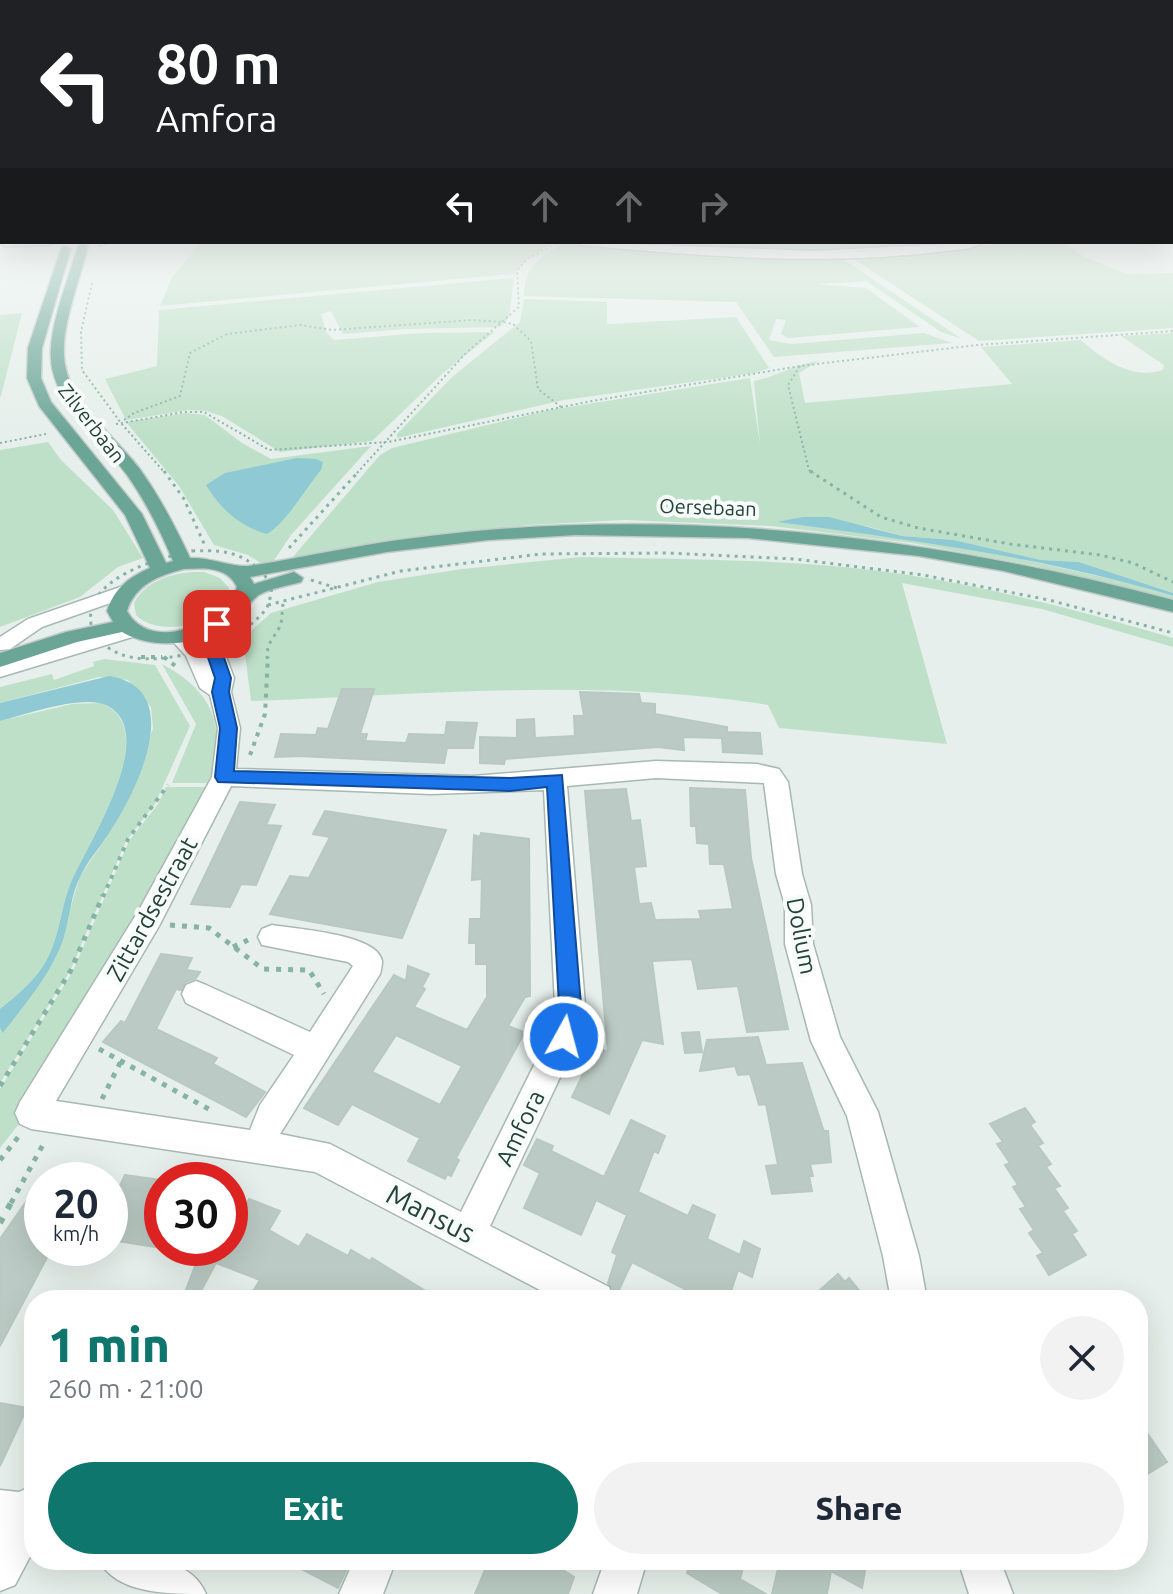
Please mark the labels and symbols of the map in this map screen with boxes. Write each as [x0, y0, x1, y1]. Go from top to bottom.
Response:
street label: Zilverbaan [54, 379, 130, 467]
street label: Oersebaan [659, 494, 757, 520]
pin [183, 590, 251, 658]
street label: Zittardsestraat [101, 832, 203, 986]
street label: Dolium [781, 895, 823, 977]
position arrow [522, 995, 606, 1079]
street label: Amfora [490, 1086, 550, 1170]
speed limit sign: 30 [144, 1162, 248, 1266]
street label: Mansus [382, 1178, 480, 1248]

